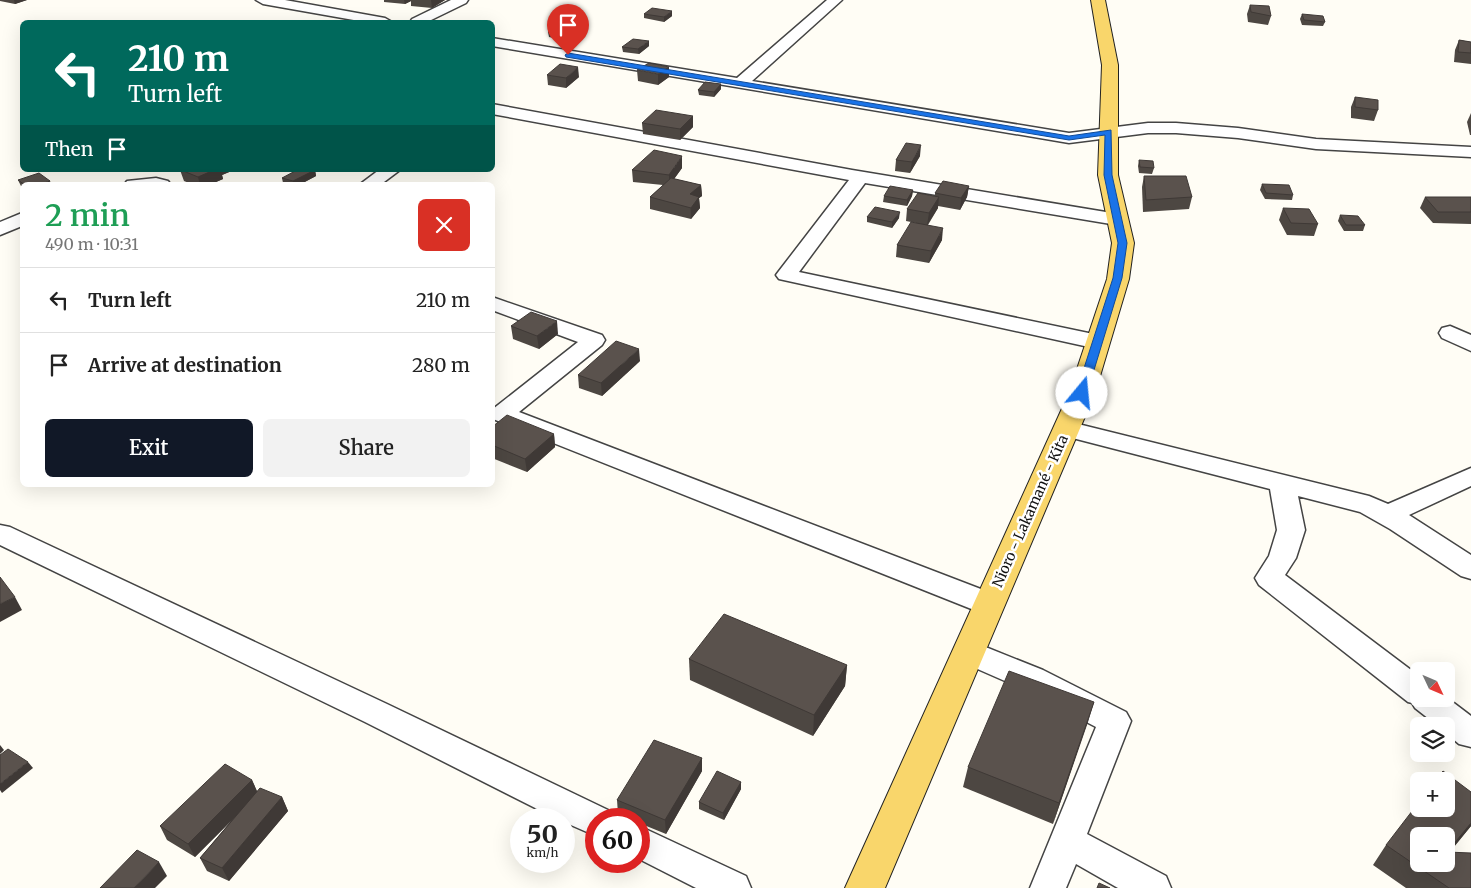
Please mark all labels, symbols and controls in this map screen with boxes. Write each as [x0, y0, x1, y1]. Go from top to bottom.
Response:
pin [547, 4, 589, 55]
icon: arrive [554, 11, 582, 39]
text: 210 m [128, 37, 229, 81]
icon: left [45, 40, 110, 105]
text: Turn left [128, 80, 222, 108]
icon: arrive [103, 135, 131, 163]
text: Then [45, 137, 93, 161]
text: 2 min [45, 196, 130, 234]
button: close [418, 199, 470, 251]
text: 490 m · 10:31 [45, 234, 139, 254]
icon: left [45, 286, 73, 314]
text: Turn left [88, 288, 172, 312]
text: 210 m [416, 288, 470, 312]
icon: arrive [45, 351, 73, 379]
text: Arrive at destination [88, 353, 282, 377]
text: 280 m [412, 353, 470, 377]
position arrow [1055, 366, 1107, 418]
button: Exit [45, 419, 253, 477]
button: Share [263, 419, 470, 477]
street label: Nioro - Lakamané - Kita [988, 431, 1072, 590]
north arrow [1410, 662, 1455, 708]
map controls [1410, 662, 1455, 872]
button: layers [1410, 717, 1455, 762]
button: + [1410, 772, 1455, 817]
speed limit sign: 60 [585, 808, 650, 873]
text: 50 [527, 818, 558, 850]
button: − [1410, 827, 1455, 872]
text: km/h [527, 845, 558, 860]

